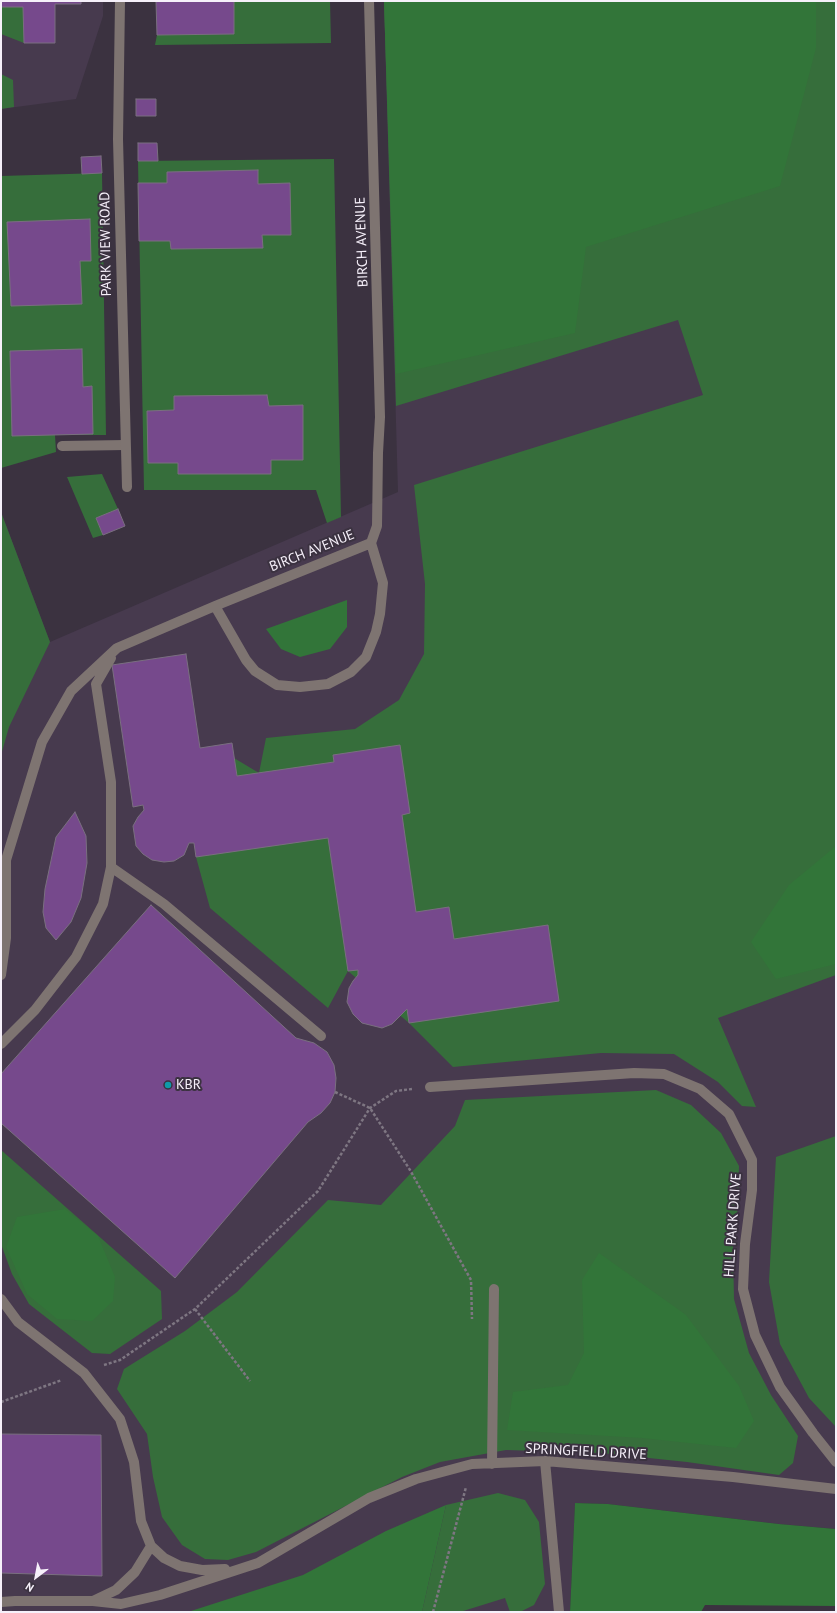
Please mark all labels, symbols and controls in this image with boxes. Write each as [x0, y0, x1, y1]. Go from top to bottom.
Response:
street label: PARK VIEW ROAD [97, 191, 115, 297]
street label: BIRCH AVENUE [352, 197, 372, 287]
street label: BIRCH AVENUE [267, 526, 357, 576]
place label: KBR [176, 1077, 201, 1093]
marker: KBR [163, 1080, 173, 1090]
street label: HILL PARK DRIVE [721, 1172, 745, 1278]
street label: SPRINGFIELD DRIVE [525, 1440, 647, 1464]
north arrow [16, 1557, 56, 1597]
text: N [23, 1579, 36, 1595]

